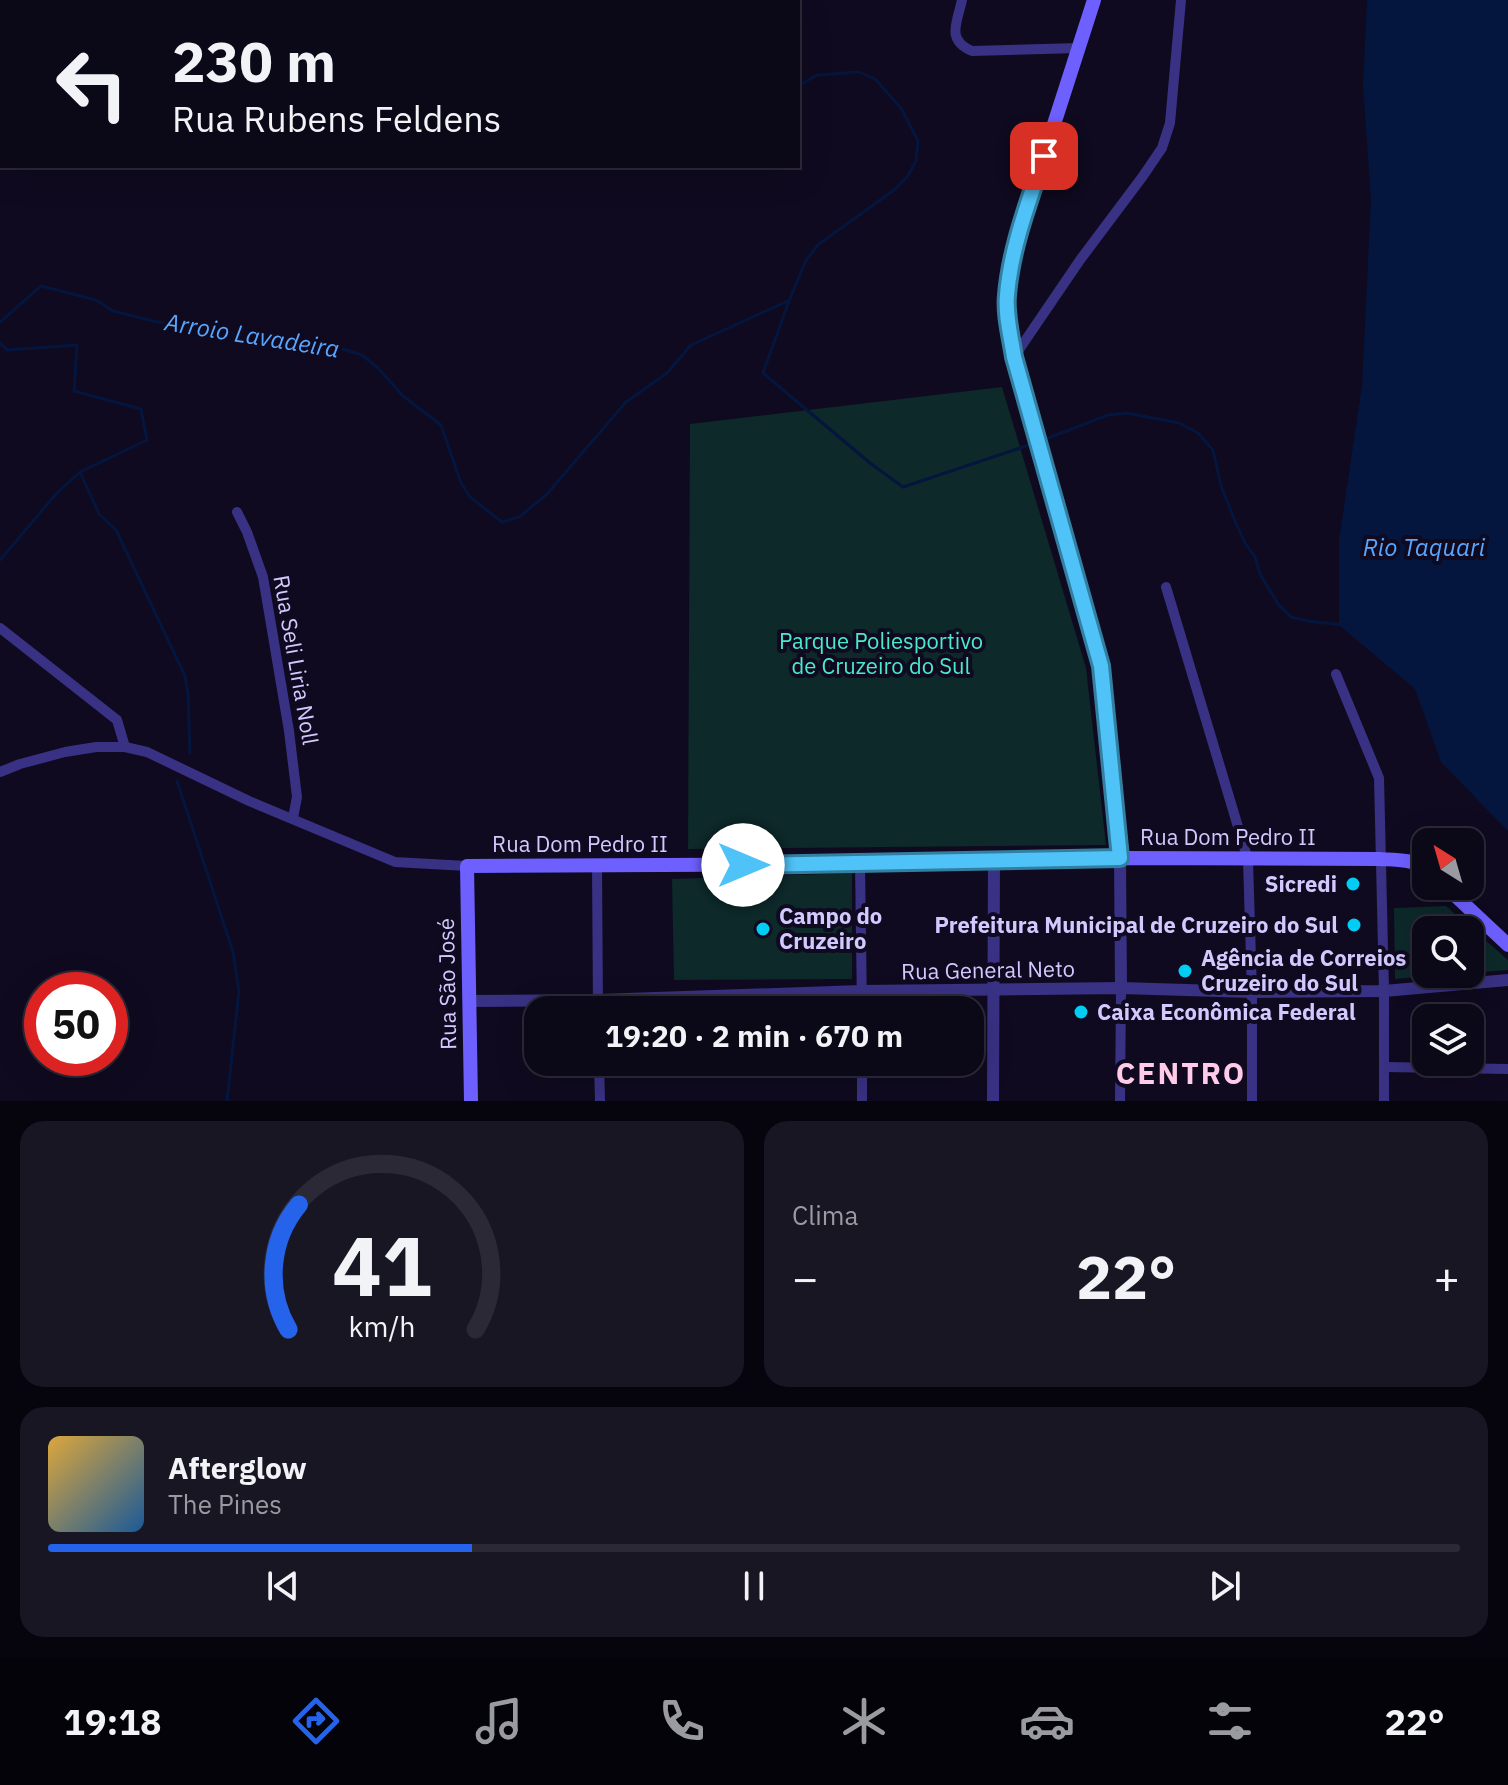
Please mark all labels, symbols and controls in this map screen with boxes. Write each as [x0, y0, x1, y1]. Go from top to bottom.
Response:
text: 230 m [172, 25, 336, 97]
icon: left [40, 32, 144, 136]
text: Rua Rubens Feldens [172, 95, 501, 142]
pin [1010, 122, 1078, 190]
icon: arrive [1022, 134, 1066, 178]
water label: Arroio Lavadeira [162, 305, 342, 365]
water label: Rio Taquari [1363, 531, 1486, 563]
street label: Rua Seli Liria Noll [267, 573, 326, 747]
park label: Parque Poliesportivo de Cruzeiro do Sul [779, 626, 983, 680]
street label: Rua Dom Pedro II [1140, 822, 1316, 851]
position arrow [701, 823, 785, 907]
north arrow [1412, 828, 1484, 900]
map controls [1412, 828, 1484, 1076]
street label: Rua Dom Pedro II [492, 829, 668, 858]
place label: Sicredi [1265, 869, 1337, 898]
marker: Sicredi [1344, 875, 1362, 893]
place label: Campo do Cruzeiro [779, 901, 882, 955]
place label: Prefeitura Municipal de Cruzeiro do Sul [934, 910, 1338, 939]
marker: Prefeitura Municipal de Cruzeiro do Sul [1345, 916, 1363, 934]
button: search [1412, 916, 1484, 988]
street label: Rua São José [431, 918, 462, 1050]
marker: Campo do Cruzeiro [754, 920, 772, 938]
place label: Agência de Correios Cruzeiro do Sul [1201, 943, 1406, 997]
street label: Rua General Neto [901, 953, 1075, 986]
marker: Agência de Correios Cruzeiro do Sul [1176, 962, 1194, 980]
speed limit sign: 50 [24, 972, 128, 1076]
place label: Caixa Econômica Federal [1097, 997, 1356, 1026]
marker: Caixa Econômica Federal [1072, 1003, 1090, 1021]
button: layers [1412, 1004, 1484, 1076]
text: 19:20 · 2 min · 670 m [605, 1016, 903, 1055]
district label: CENTRO [1116, 1053, 1246, 1092]
text: Clima [792, 1198, 858, 1232]
text: 41 [332, 1211, 432, 1319]
text: 22° [1076, 1237, 1176, 1316]
text: − [792, 1249, 818, 1306]
text: + [1434, 1249, 1460, 1306]
text: km/h [348, 1308, 416, 1345]
text: Afterglow [168, 1448, 307, 1487]
text: The Pines [168, 1487, 282, 1521]
icon: previous [261, 1564, 305, 1608]
icon: pause [732, 1564, 776, 1608]
icon: next [1203, 1564, 1247, 1608]
icon: directions [288, 1693, 344, 1749]
icon: music [471, 1693, 527, 1749]
icon: phone [654, 1693, 710, 1749]
icon: climate [836, 1693, 892, 1749]
icon: car [1019, 1693, 1075, 1749]
icon: filters [1202, 1693, 1258, 1749]
text: 19:18 [63, 1698, 162, 1745]
text: 22° [1384, 1698, 1445, 1745]

